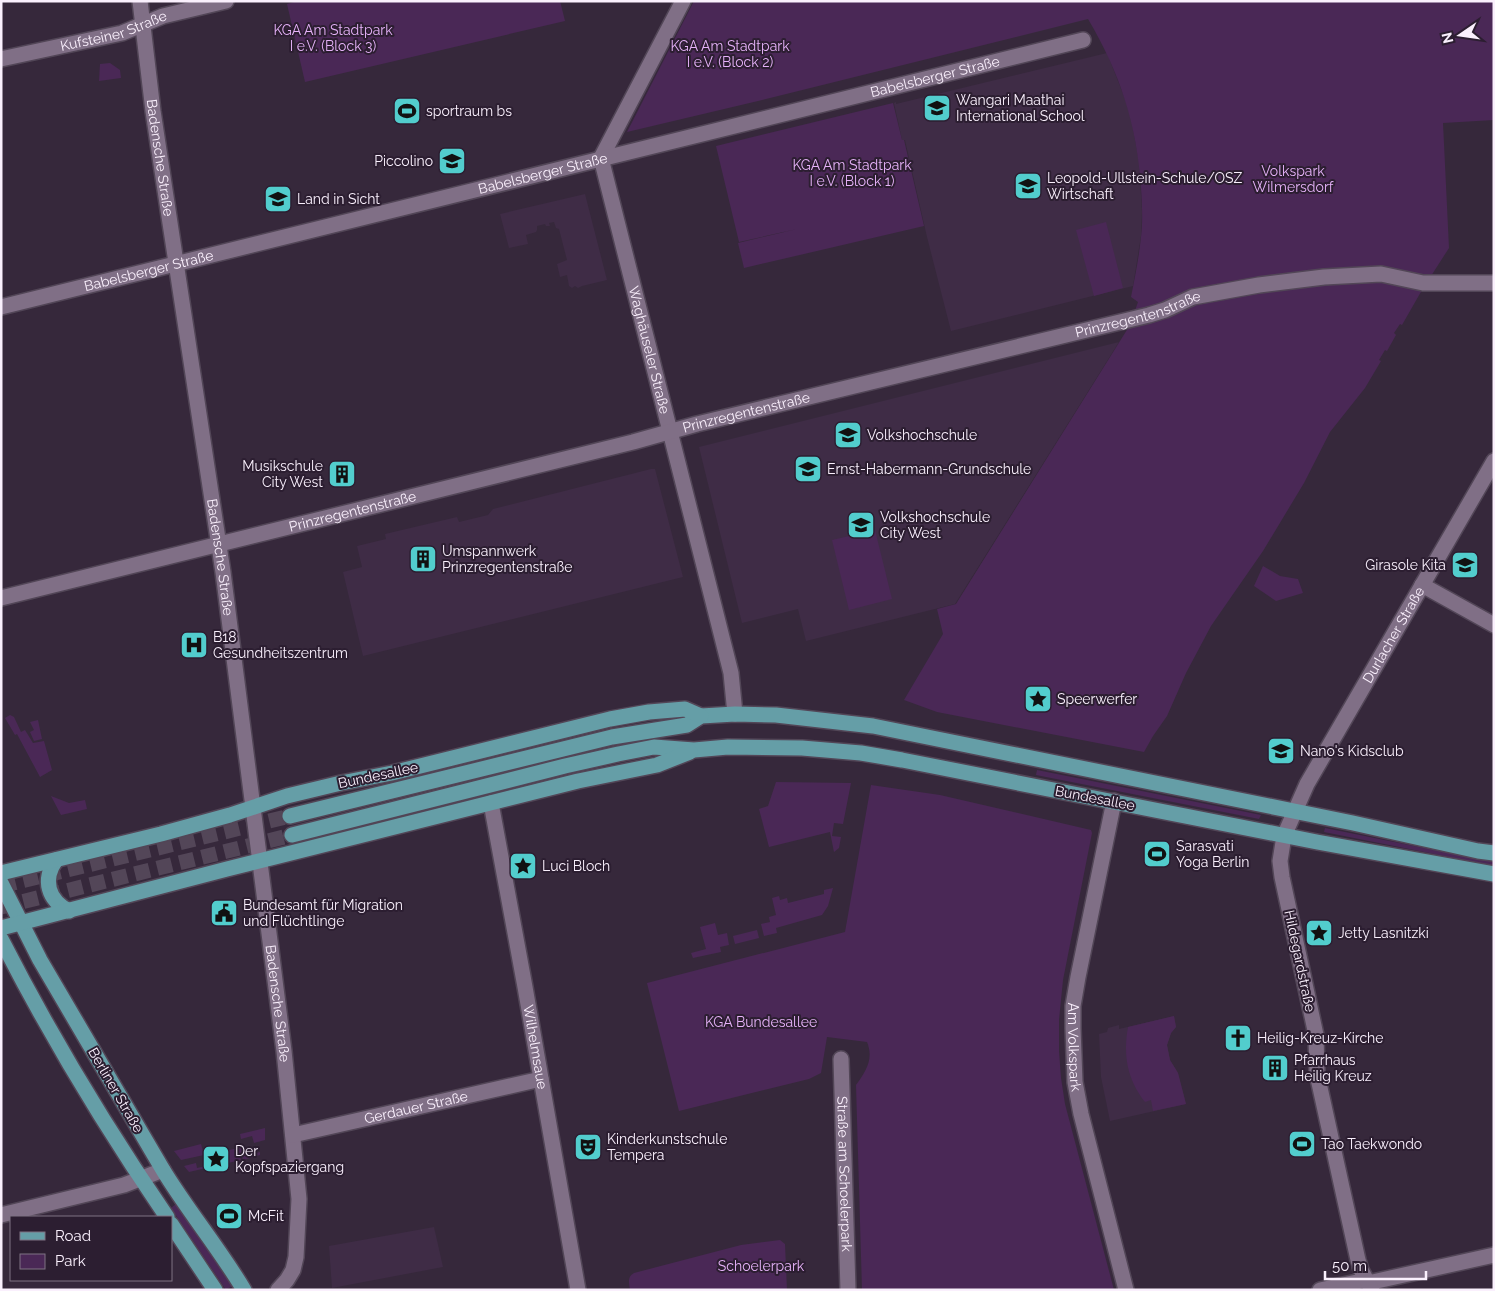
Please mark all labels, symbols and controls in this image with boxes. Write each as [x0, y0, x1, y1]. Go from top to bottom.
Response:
street label: Kufsteiner Straße [59, 7, 169, 54]
north arrow [1435, 10, 1485, 60]
park label: KGA Am Stadtpark I e.V. (Block 3) [273, 22, 393, 54]
text: N [1438, 31, 1456, 45]
park label: KGA Am Stadtpark I e.V. (Block 2) [670, 38, 790, 70]
street label: Babelsberger Straße [869, 53, 1001, 100]
place label: Wangari Maathai International School [956, 92, 1085, 124]
school or university icon: Wangari Maathai International School [922, 93, 952, 123]
sports icon: sportraum bs [392, 96, 422, 126]
street label: Badensche Straße [144, 98, 177, 217]
place label: sportraum bs [426, 103, 512, 119]
school or university icon: Piccolino [437, 146, 467, 176]
street label: Babelsberger Straße [476, 150, 609, 197]
place label: Piccolino [374, 153, 433, 169]
park label: KGA Am Stadtpark I e.V. (Block 1) [792, 157, 912, 189]
park label: Volkspark Wilmersdorf [1253, 163, 1335, 195]
place label: Leopold-Ullstein-Schule/OSZ Wirtschaft [1047, 170, 1243, 202]
school or university icon: Leopold-Ullstein-Schule/OSZ Wirtschaft [1013, 171, 1043, 201]
school or university icon: Land in Sicht [263, 184, 293, 214]
place label: Land in Sicht [297, 191, 380, 207]
street label: Babelsberger Straße [82, 247, 215, 294]
street label: Waghäuseler Straße [626, 284, 673, 415]
street label: Prinzregentenstraße [1074, 288, 1202, 341]
street label: Prinzregentenstraße [681, 389, 811, 436]
school or university icon: Volkshochschule [833, 420, 863, 450]
place label: Volkshochschule [867, 427, 977, 443]
school or university icon: Ernst-Habermann-Grundschule [793, 454, 823, 484]
place label: Musikschule City West [242, 458, 323, 490]
building icon: Musikschule City West [327, 459, 357, 489]
place label: Ernst-Habermann-Grundschule [827, 461, 1031, 477]
street label: Prinzregentenstraße [287, 488, 418, 535]
street label: Badensche Straße [204, 498, 236, 617]
place label: Volkshochschule City West [880, 509, 990, 541]
school or university icon: Volkshochschule City West [846, 510, 876, 540]
place label: Umspannwerk Prinzregentenstraße [442, 543, 572, 575]
building icon: Umspannwerk Prinzregentenstraße [408, 544, 438, 574]
school or university icon: Girasole Kita [1450, 550, 1480, 580]
place label: Girasole Kita [1365, 557, 1446, 573]
street label: Durlacher Straße [1359, 584, 1427, 686]
place label: B18 Gesundheitszentrum [213, 629, 348, 661]
hospital icon: B18 Gesundheitszentrum [179, 630, 209, 660]
place icon: Speerwerfer [1023, 684, 1053, 714]
place label: Speerwerfer [1057, 691, 1137, 707]
school or university icon: Nano's Kidsclub [1266, 736, 1296, 766]
place label: Nano's Kidsclub [1300, 743, 1404, 759]
street label: Bundesallee [337, 759, 419, 791]
street label: Bundesallee [1054, 782, 1136, 814]
place label: Sarasvati Yoga Berlin [1176, 838, 1250, 870]
sports icon: Sarasvati Yoga Berlin [1142, 839, 1172, 869]
place icon: Luci Bloch [508, 851, 538, 881]
place label: Luci Bloch [542, 858, 610, 874]
place label: Bundesamt für Migration und Flüchtlinge [243, 897, 403, 929]
public building icon: Bundesamt für Migration und Flüchtlinge [209, 898, 239, 928]
street label: Hildegardstraße [1281, 909, 1319, 1013]
place icon: Jetty Lasnitzki [1304, 918, 1334, 948]
place label: Jetty Lasnitzki [1338, 925, 1429, 941]
street label: Badensche Straße [263, 944, 293, 1063]
street label: Am Volkspark [1065, 1002, 1085, 1093]
street label: Wilhelmsaue [520, 1003, 551, 1090]
park label: KGA Bundesallee [705, 1014, 817, 1030]
church icon: Heilig-Kreuz-Kirche [1223, 1023, 1253, 1053]
place label: Heilig-Kreuz-Kirche [1257, 1030, 1383, 1046]
street label: Berliner Straße [85, 1045, 147, 1135]
place label: Pfarrhaus Heilig Kreuz [1294, 1052, 1372, 1084]
building icon: Pfarrhaus Heilig Kreuz [1260, 1053, 1290, 1083]
street label: Gerdauer Straße [363, 1088, 469, 1127]
street label: Straße am Schoelerpark [834, 1096, 855, 1253]
sports icon: Tao Taekwondo [1287, 1129, 1317, 1159]
place label: Kinderkunstschule Tempera [607, 1131, 727, 1163]
theatre icon: Kinderkunstschule Tempera [573, 1132, 603, 1162]
place label: Tao Taekwondo [1321, 1136, 1422, 1152]
place label: Der Kopfspaziergang [235, 1143, 344, 1175]
place icon: Der Kopfspaziergang [201, 1144, 231, 1174]
sports icon: McFit [214, 1201, 244, 1231]
place label: McFit [248, 1208, 284, 1224]
legend [10, 1216, 172, 1281]
text: Road [55, 1227, 91, 1245]
scale bar [1325, 1248, 1426, 1280]
text: Park [55, 1252, 86, 1270]
text: 50 m [1332, 1257, 1367, 1275]
park label: Schoelerpark [718, 1258, 805, 1274]

